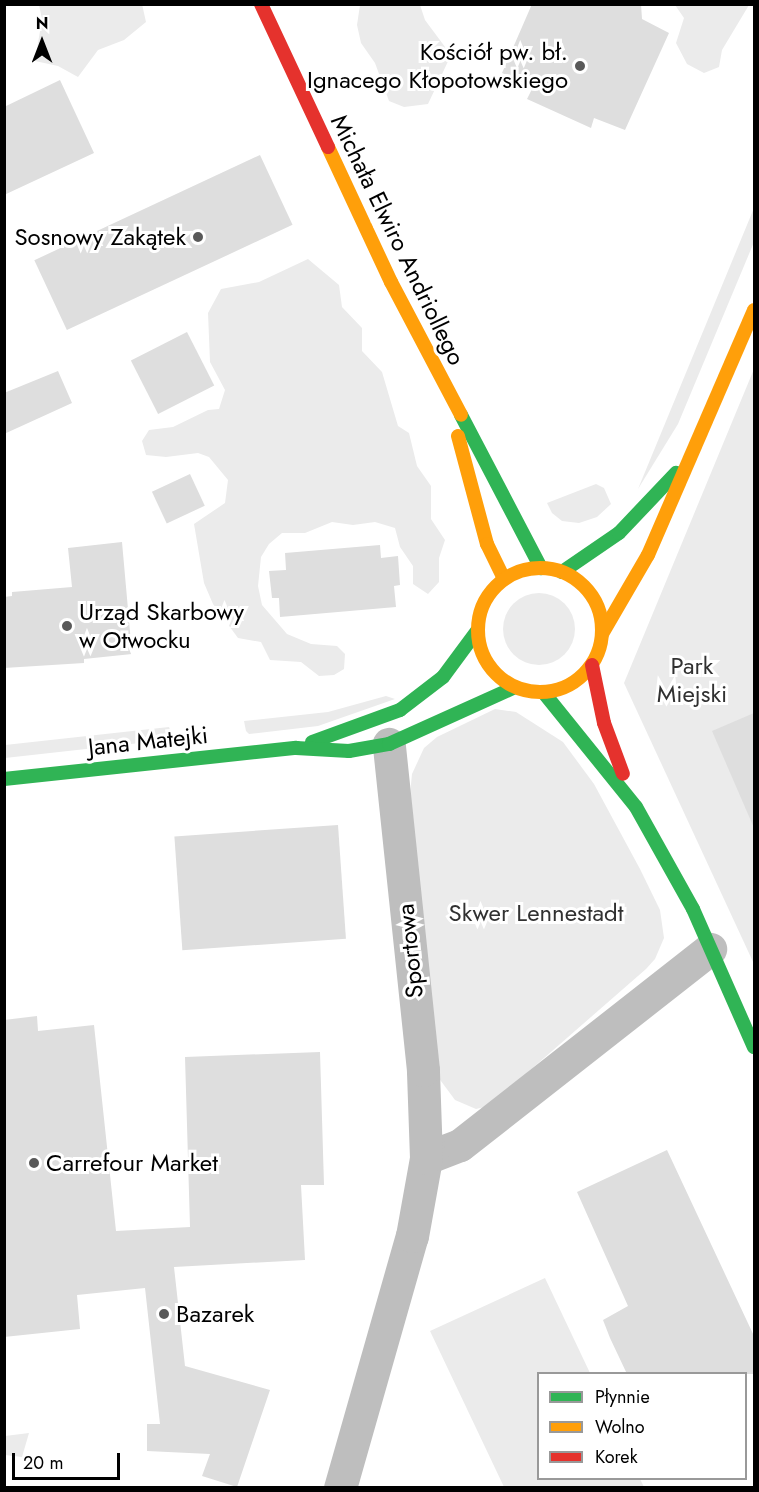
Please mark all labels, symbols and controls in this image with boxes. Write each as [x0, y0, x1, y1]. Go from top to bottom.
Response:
north arrow [12, 12, 72, 72]
text: N [36, 12, 48, 35]
place label: Kościół pw. bł. Ignacego Kłopotowskiego [307, 38, 568, 94]
marker: Kościół pw. bł. Ignacego Kłopotowskiego [573, 59, 587, 73]
street label: Michała Elwiro Andriollego [325, 110, 471, 370]
place label: Sosnowy Zakątek [14, 223, 186, 251]
marker: Sosnowy Zakątek [191, 230, 205, 244]
place label: Urząd Skarbowy w Otwocku [79, 598, 244, 654]
marker: Urząd Skarbowy w Otwocku [60, 619, 74, 633]
park label: Park Miejski [657, 652, 727, 708]
street label: Jana Matejki [87, 720, 209, 762]
park label: Skwer Lennestadt [449, 899, 623, 927]
street label: Sportowa [391, 902, 429, 1000]
place label: Carrefour Market [46, 1149, 218, 1177]
marker: Carrefour Market [27, 1156, 41, 1170]
place label: Bazarek [176, 1300, 254, 1328]
marker: Bazarek [157, 1307, 171, 1321]
legend [537, 1372, 747, 1480]
text: Płynnie [595, 1384, 650, 1410]
text: Wolno [595, 1414, 645, 1440]
scale bar [15, 1441, 123, 1479]
text: Korek [595, 1444, 638, 1470]
text: 20 m [23, 1450, 63, 1476]

